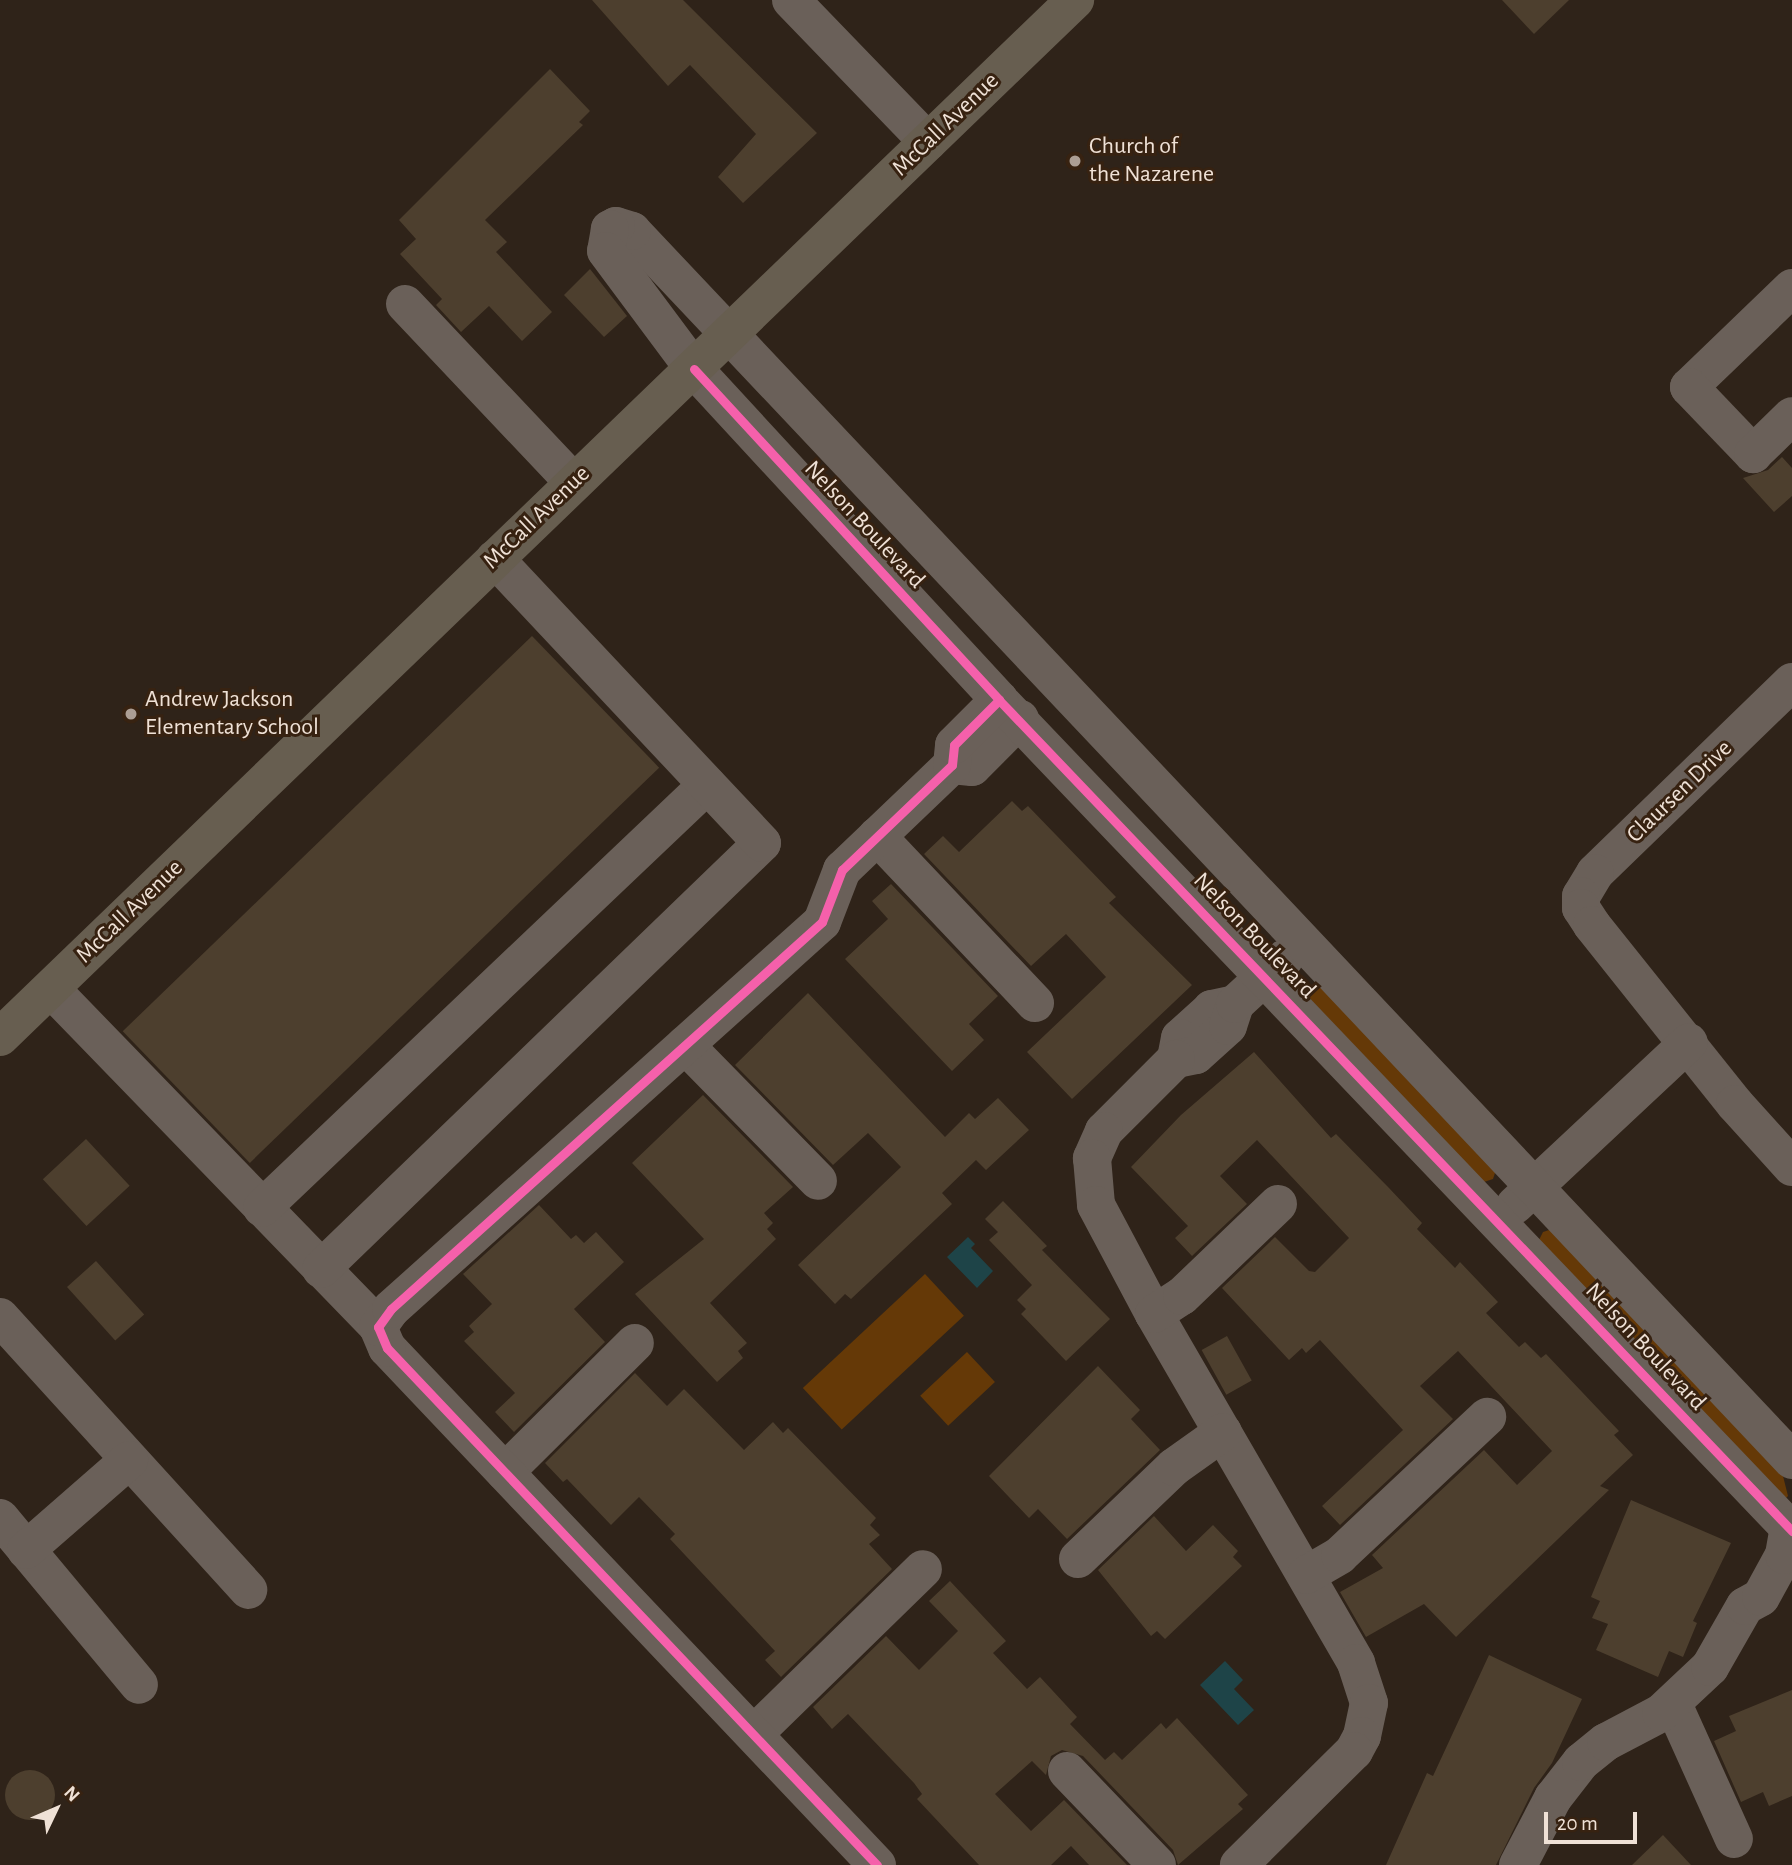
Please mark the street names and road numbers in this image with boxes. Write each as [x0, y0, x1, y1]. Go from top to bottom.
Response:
street label: McCall Avenue [887, 67, 1005, 183]
street label: Nelson Boulevard [798, 455, 930, 595]
street label: McCall Avenue [478, 460, 596, 576]
street label: Claursen Drive [1621, 735, 1739, 849]
street label: McCall Avenue [71, 854, 189, 970]
street label: Nelson Boulevard [1187, 867, 1321, 1005]
street label: Nelson Boulevard [1579, 1277, 1711, 1417]

